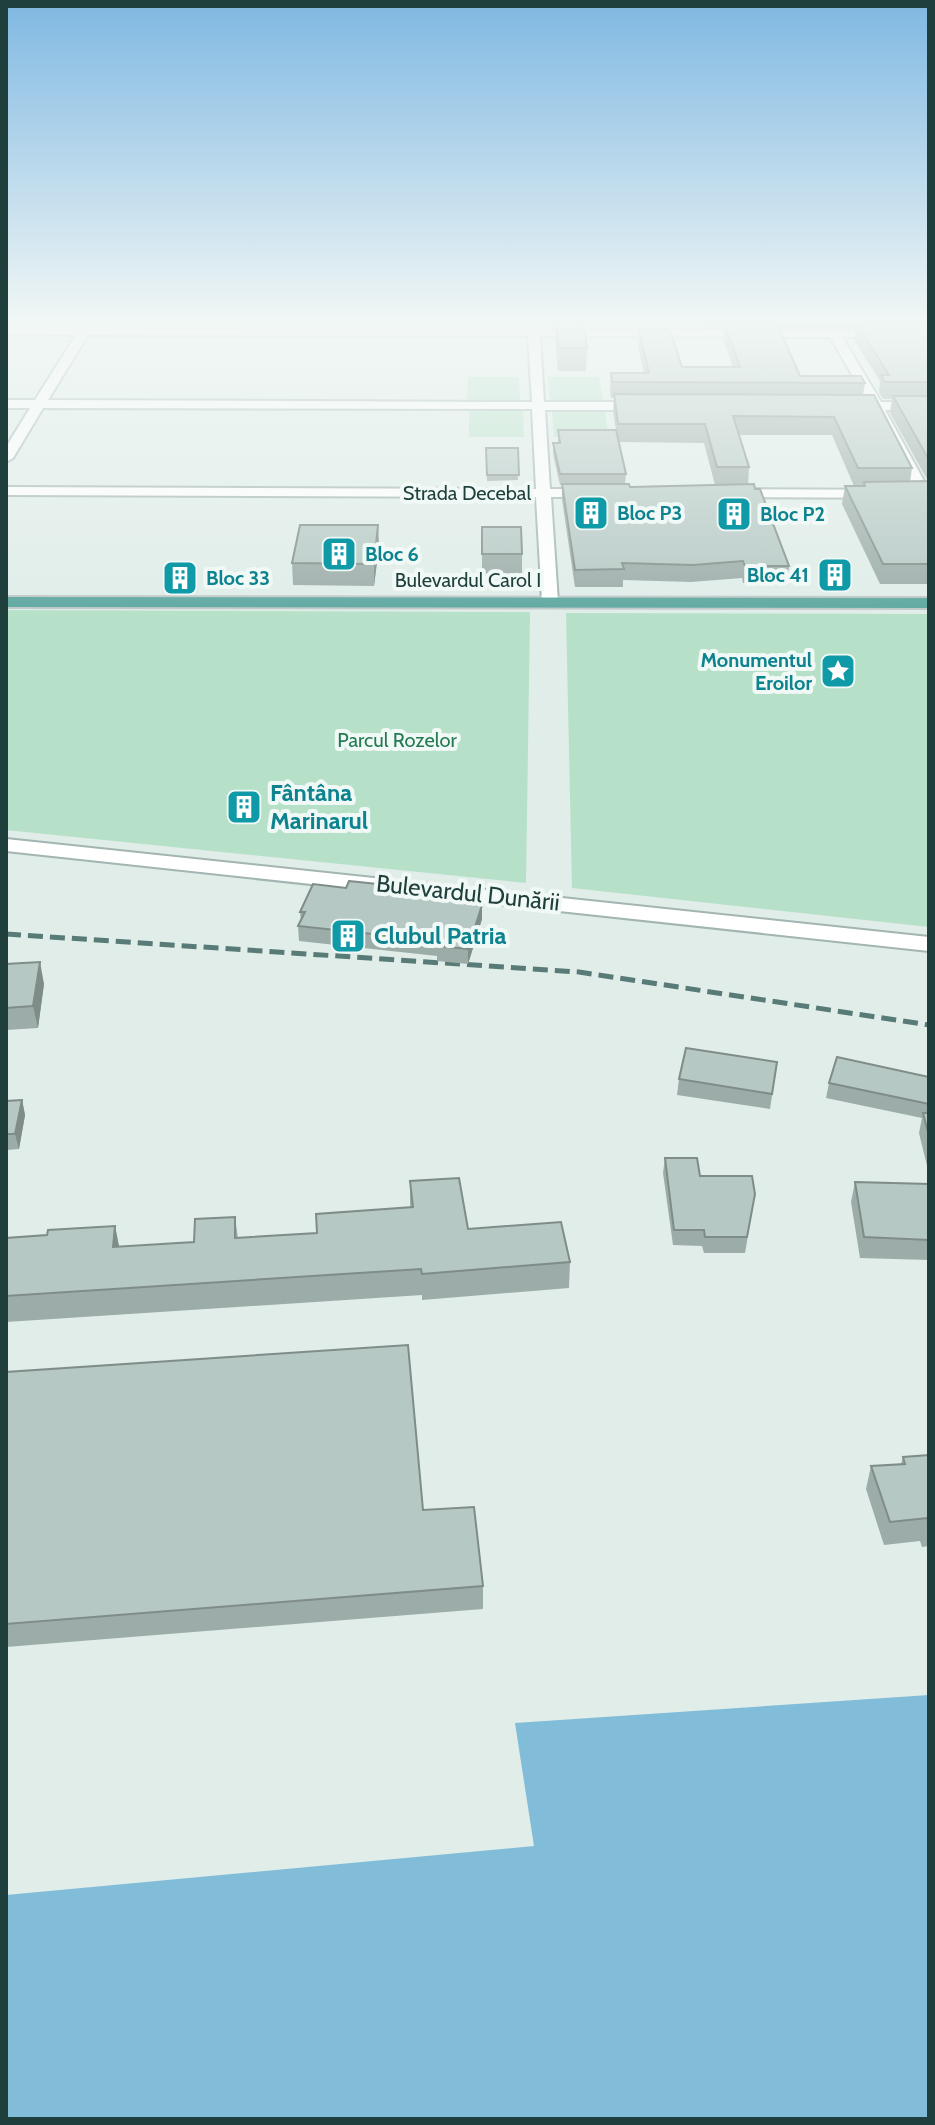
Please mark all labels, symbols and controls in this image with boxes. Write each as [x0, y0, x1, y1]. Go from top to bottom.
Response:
street label: Strada Decebal [403, 481, 531, 505]
building icon: Bloc P3 [572, 494, 610, 532]
building icon: Bloc P2 [715, 495, 753, 533]
place label: Bloc P3 [617, 501, 682, 525]
place label: Bloc P2 [760, 502, 825, 526]
building icon: Bloc 6 [320, 535, 358, 573]
place label: Bloc 6 [365, 542, 419, 566]
building icon: Bloc 41 [816, 556, 854, 594]
building icon: Bloc 33 [161, 559, 199, 597]
place label: Bloc 41 [747, 563, 809, 587]
place label: Bloc 33 [206, 566, 270, 590]
street label: Bulevardul Carol I [395, 568, 541, 592]
place label: Monumentul Eroilor [700, 648, 812, 695]
place icon: Monumentul Eroilor [819, 652, 857, 690]
park label: Parcul Rozelor [337, 728, 457, 752]
place label: Fântâna Marinarul [270, 778, 368, 835]
building icon: Fântâna Marinarul [225, 788, 263, 826]
street label: Bulevardul Dunării [375, 868, 561, 917]
building icon: Clubul Patria [329, 917, 367, 955]
place label: Clubul Patria [374, 921, 506, 950]

